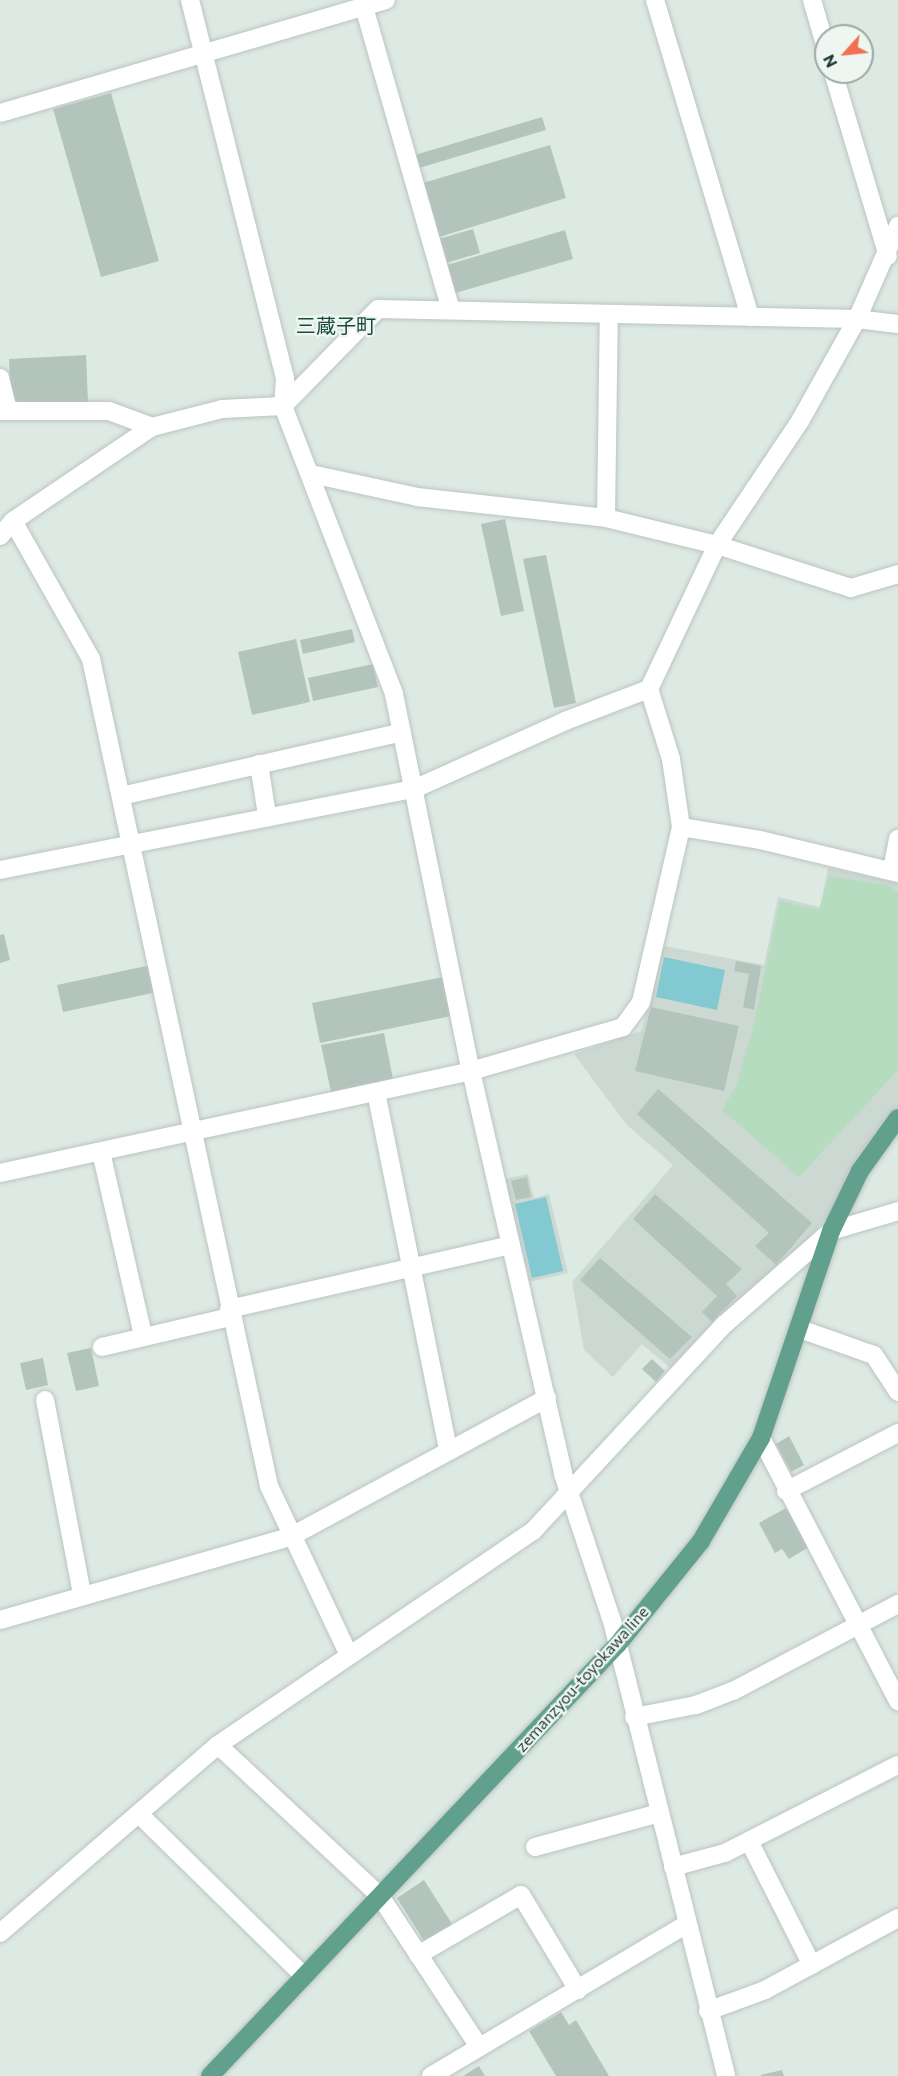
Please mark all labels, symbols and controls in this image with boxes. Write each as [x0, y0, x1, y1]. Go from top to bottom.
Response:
north arrow [814, 24, 874, 84]
text: N [818, 52, 840, 71]
district label: 三蔵子町 [296, 313, 376, 337]
street label: zemanzyou-toyokawa line [512, 1602, 652, 1756]

